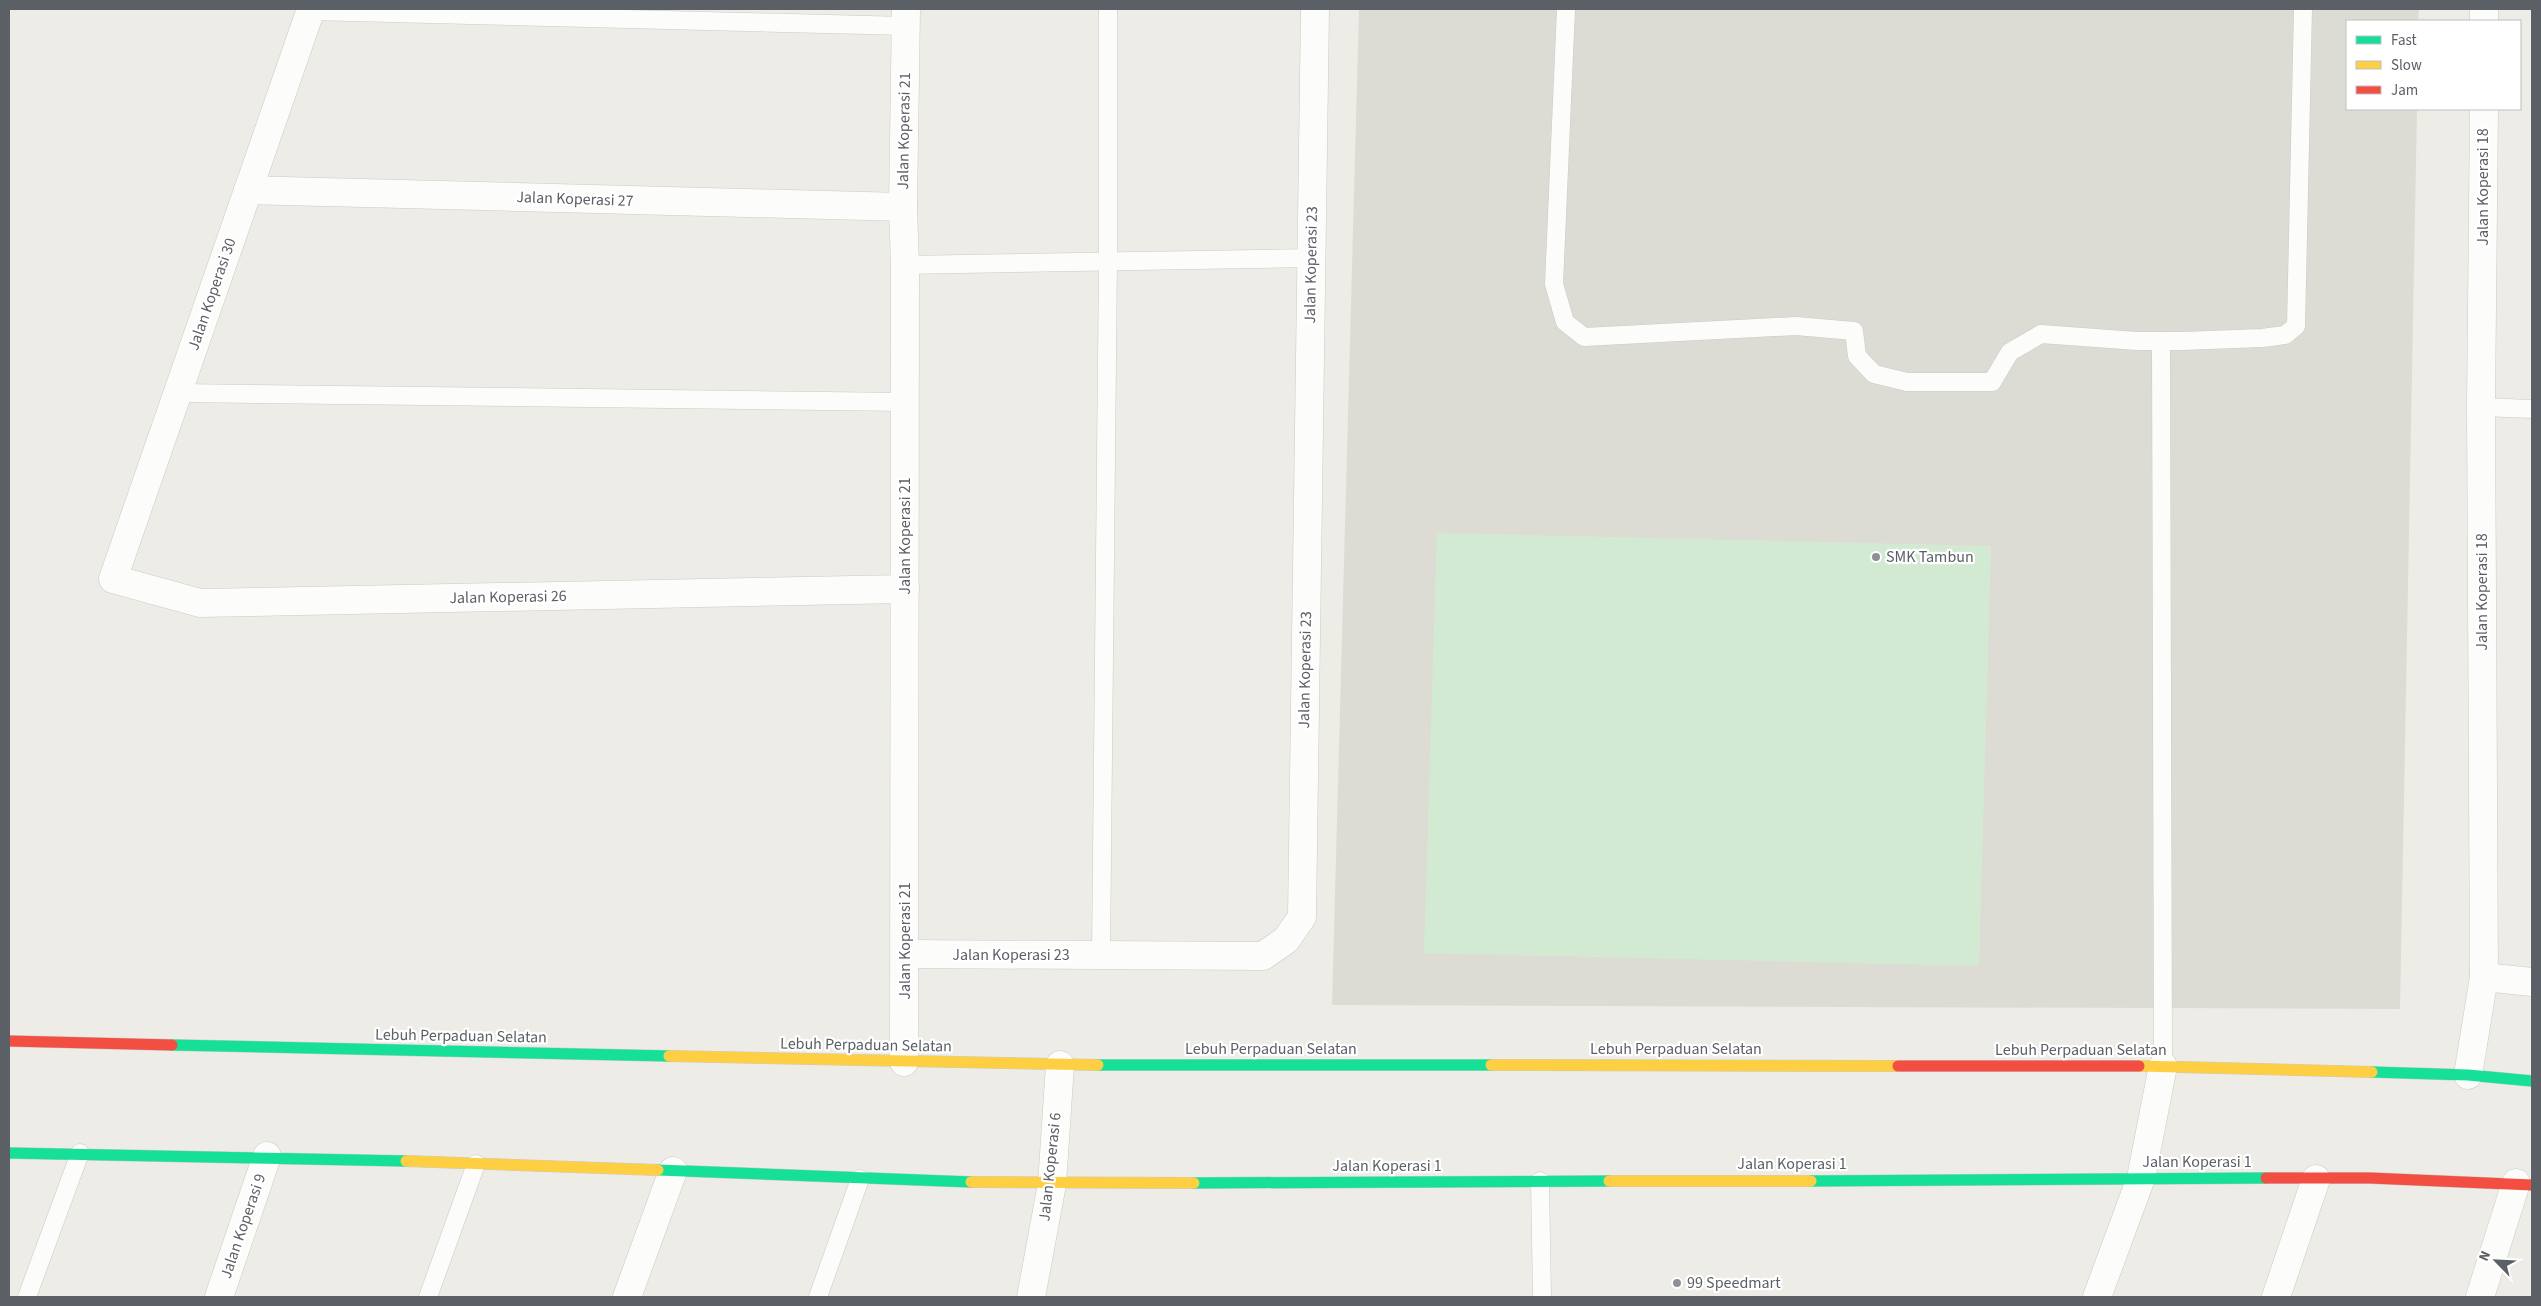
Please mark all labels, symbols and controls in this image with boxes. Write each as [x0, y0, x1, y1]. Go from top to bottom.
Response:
legend [2346, 20, 2521, 110]
text: Fast [2391, 30, 2417, 51]
text: Slow [2391, 55, 2422, 76]
street label: Jalan Koperasi 21 [892, 72, 916, 190]
text: Jam [2391, 80, 2418, 101]
street label: Jalan Koperasi 18 [2472, 128, 2494, 246]
street label: Jalan Koperasi 27 [516, 186, 634, 212]
street label: Jalan Koperasi 23 [1299, 206, 1323, 324]
street label: Jalan Koperasi 30 [182, 235, 242, 353]
street label: Jalan Koperasi 21 [894, 477, 916, 595]
street label: Jalan Koperasi 18 [2471, 533, 2493, 651]
place label: SMK Tambun [1886, 546, 1974, 568]
marker: SMK Tambun [1870, 551, 1882, 563]
street label: Jalan Koperasi 26 [449, 585, 567, 609]
street label: Jalan Koperasi 23 [1293, 611, 1317, 729]
street label: Jalan Koperasi 21 [894, 882, 916, 1000]
street label: Jalan Koperasi 23 [952, 944, 1070, 966]
street label: Lebuh Perpaduan Selatan [375, 1024, 547, 1048]
street label: Lebuh Perpaduan Selatan [780, 1033, 952, 1057]
street label: Lebuh Perpaduan Selatan [1185, 1038, 1357, 1060]
street label: Lebuh Perpaduan Selatan [1590, 1038, 1762, 1060]
street label: Lebuh Perpaduan Selatan [1995, 1039, 2167, 1061]
street label: Jalan Koperasi 6 [1033, 1111, 1067, 1223]
street label: Jalan Koperasi 1 [2142, 1151, 2252, 1173]
street label: Jalan Koperasi 1 [1737, 1153, 1847, 1175]
street label: Jalan Koperasi 1 [1332, 1155, 1442, 1177]
street label: Jalan Koperasi 9 [215, 1171, 271, 1281]
north arrow [2471, 1236, 2521, 1286]
text: N [2474, 1248, 2496, 1264]
place label: 99 Speedmart [1687, 1272, 1781, 1294]
marker: 99 Speedmart [1671, 1277, 1683, 1289]

